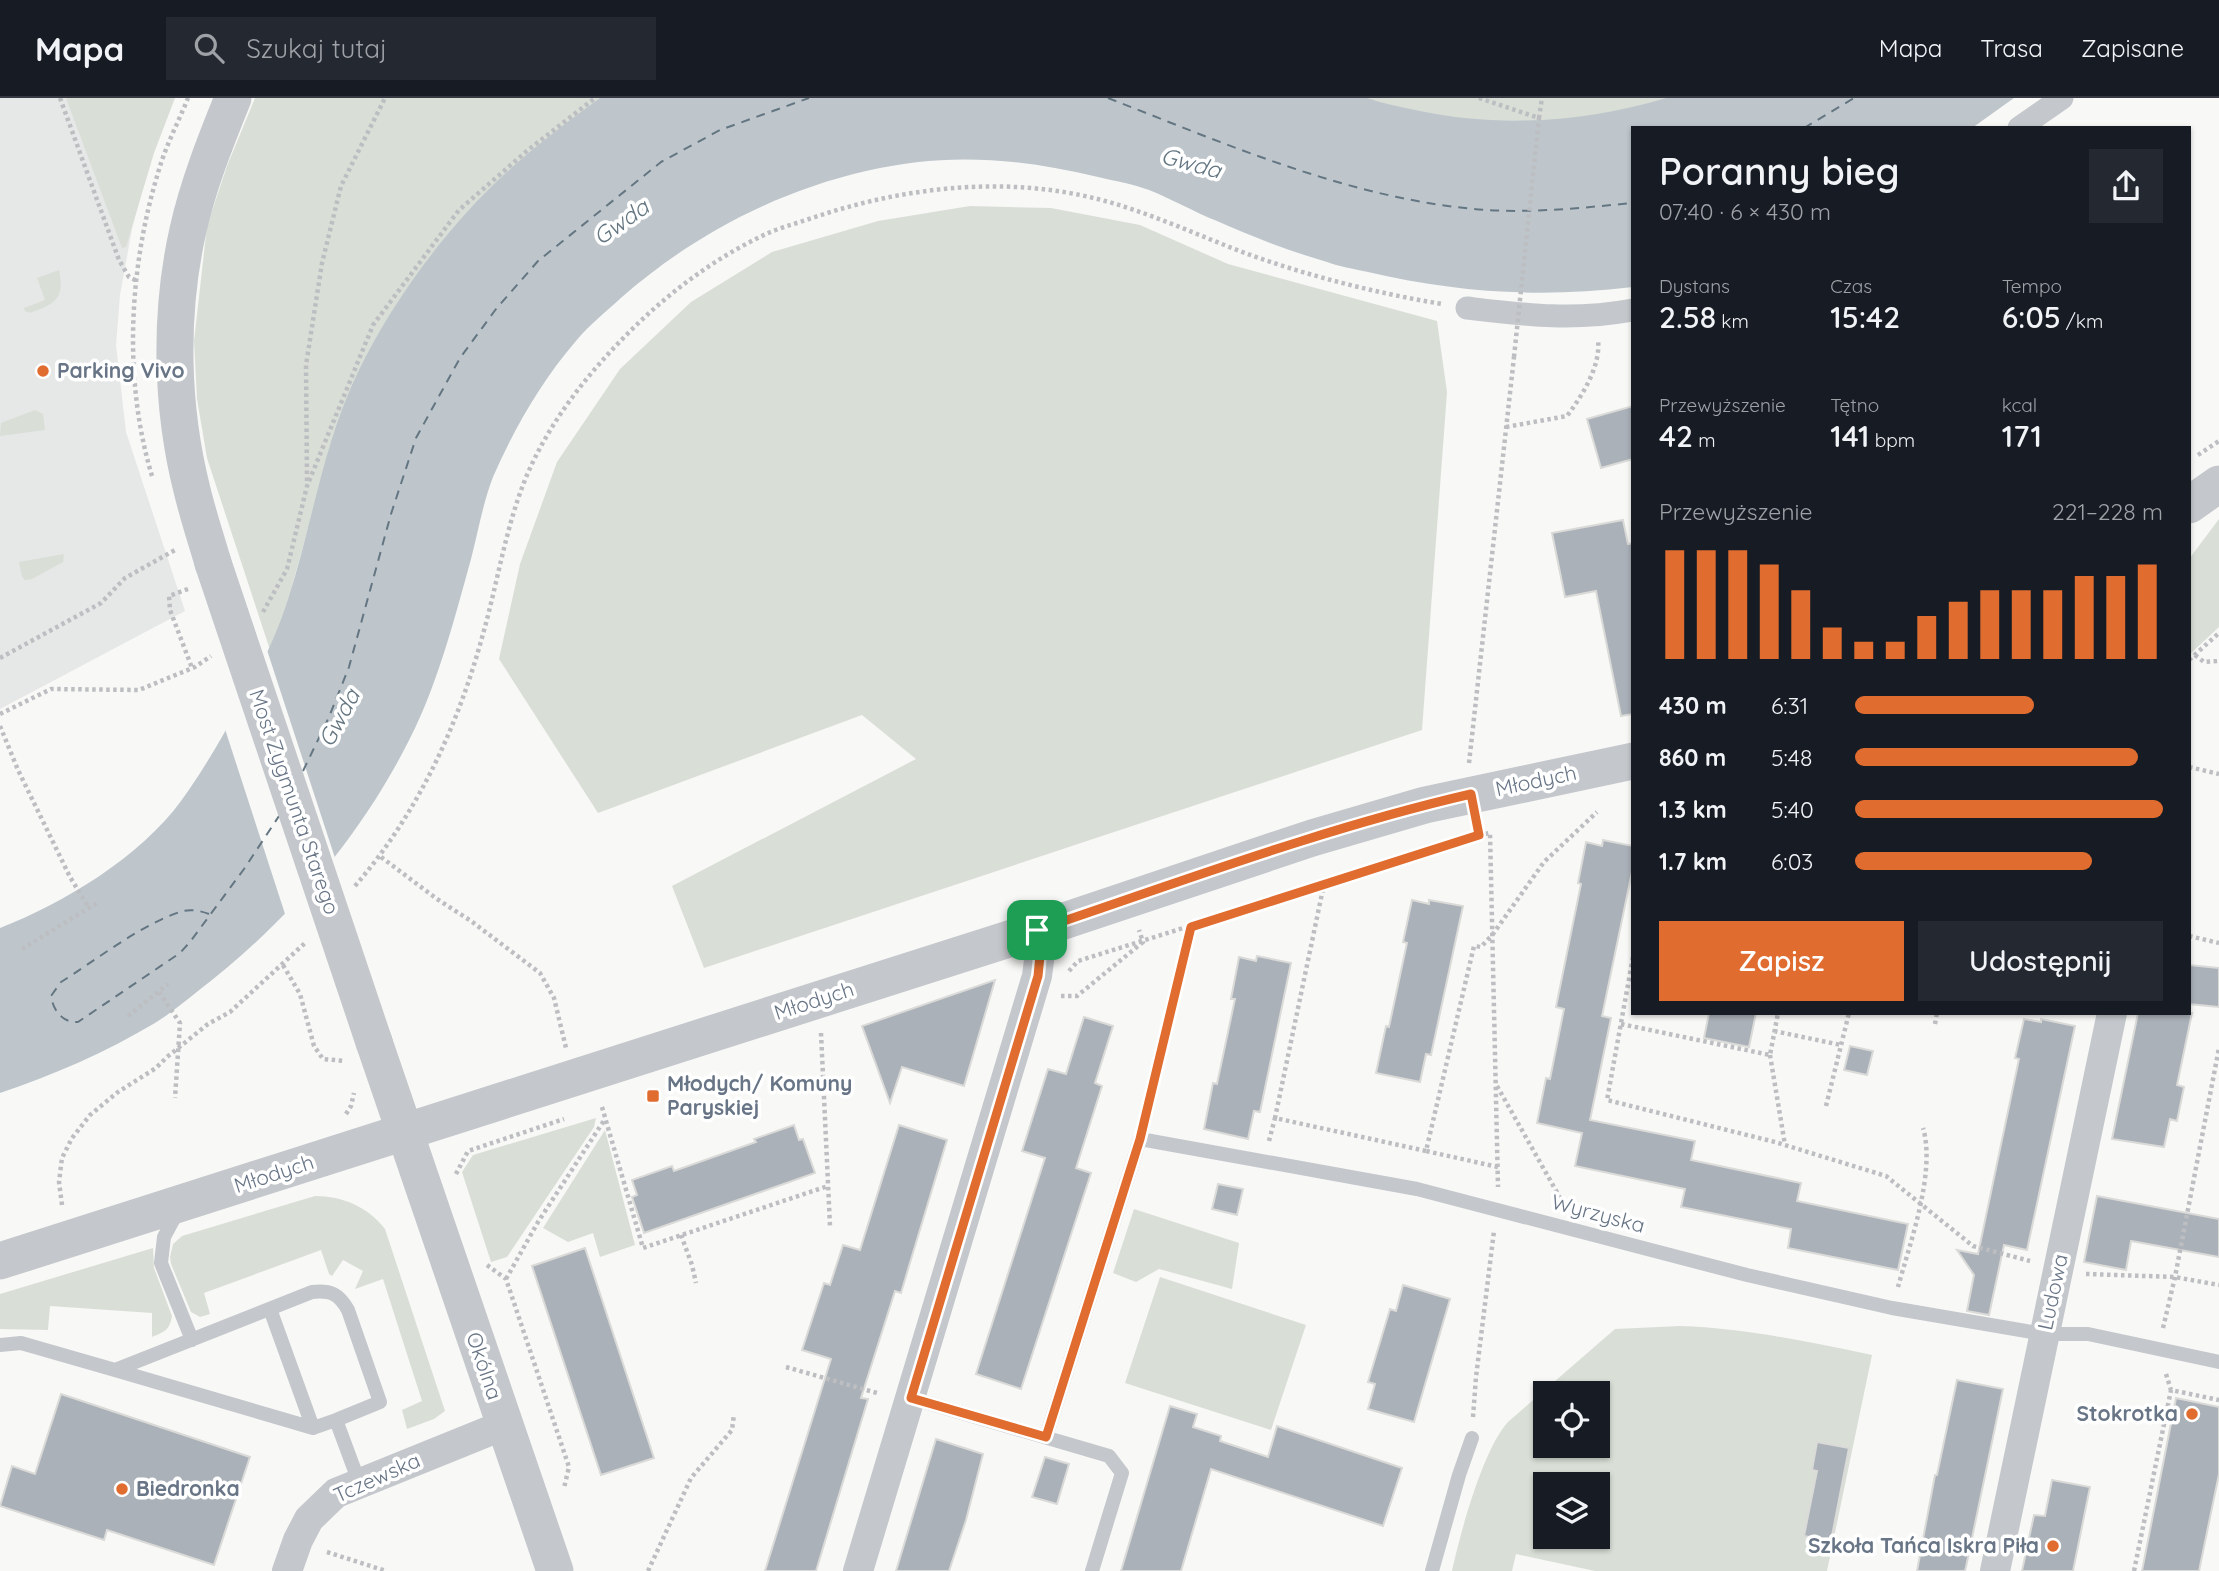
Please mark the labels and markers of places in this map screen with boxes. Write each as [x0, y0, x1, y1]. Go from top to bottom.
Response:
place label: Parking Vivo [57, 357, 185, 383]
marker: Parking Vivo [35, 363, 51, 379]
pin [1007, 900, 1067, 960]
place label: Młodych/ Komuny Paryskiej [667, 1070, 852, 1120]
marker: Młodych/ Komuny Paryskiej [645, 1088, 661, 1104]
place label: Stokrotka [2077, 1400, 2178, 1426]
marker: Stokrotka [2184, 1406, 2200, 1422]
place label: Biedronka [136, 1475, 240, 1501]
marker: Biedronka [114, 1481, 130, 1497]
place label: Szkoła Tańca Iskra Piła [1808, 1532, 2039, 1558]
marker: Szkoła Tańca Iskra Piła [2045, 1538, 2061, 1554]

